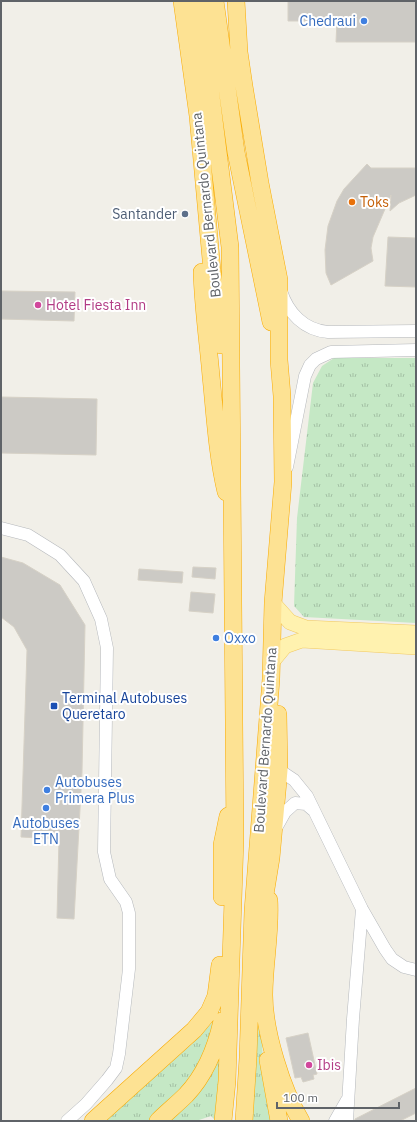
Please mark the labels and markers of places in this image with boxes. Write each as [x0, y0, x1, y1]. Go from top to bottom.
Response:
place label: Chedraui [300, 12, 356, 30]
marker: Chedraui [359, 16, 369, 26]
place label: Toks [360, 193, 389, 211]
marker: Toks [347, 197, 357, 207]
place label: Santander [112, 205, 177, 223]
marker: Santander [180, 209, 190, 219]
place label: Hotel Fiesta Inn [46, 296, 146, 314]
marker: Hotel Fiesta Inn [33, 300, 43, 310]
place label: Oxxo [224, 629, 256, 647]
marker: Oxxo [211, 633, 221, 643]
place label: Terminal Autobuses Queretaro [62, 689, 187, 723]
marker: Terminal Autobuses Queretaro [49, 701, 59, 711]
place label: Autobuses Primera Plus [55, 773, 135, 807]
marker: Autobuses Primera Plus [42, 785, 52, 795]
marker: Autobuses ETN [41, 803, 51, 813]
place label: Autobuses ETN [12, 814, 80, 848]
place label: Ibis [317, 1056, 341, 1074]
marker: Ibis [304, 1060, 314, 1070]

